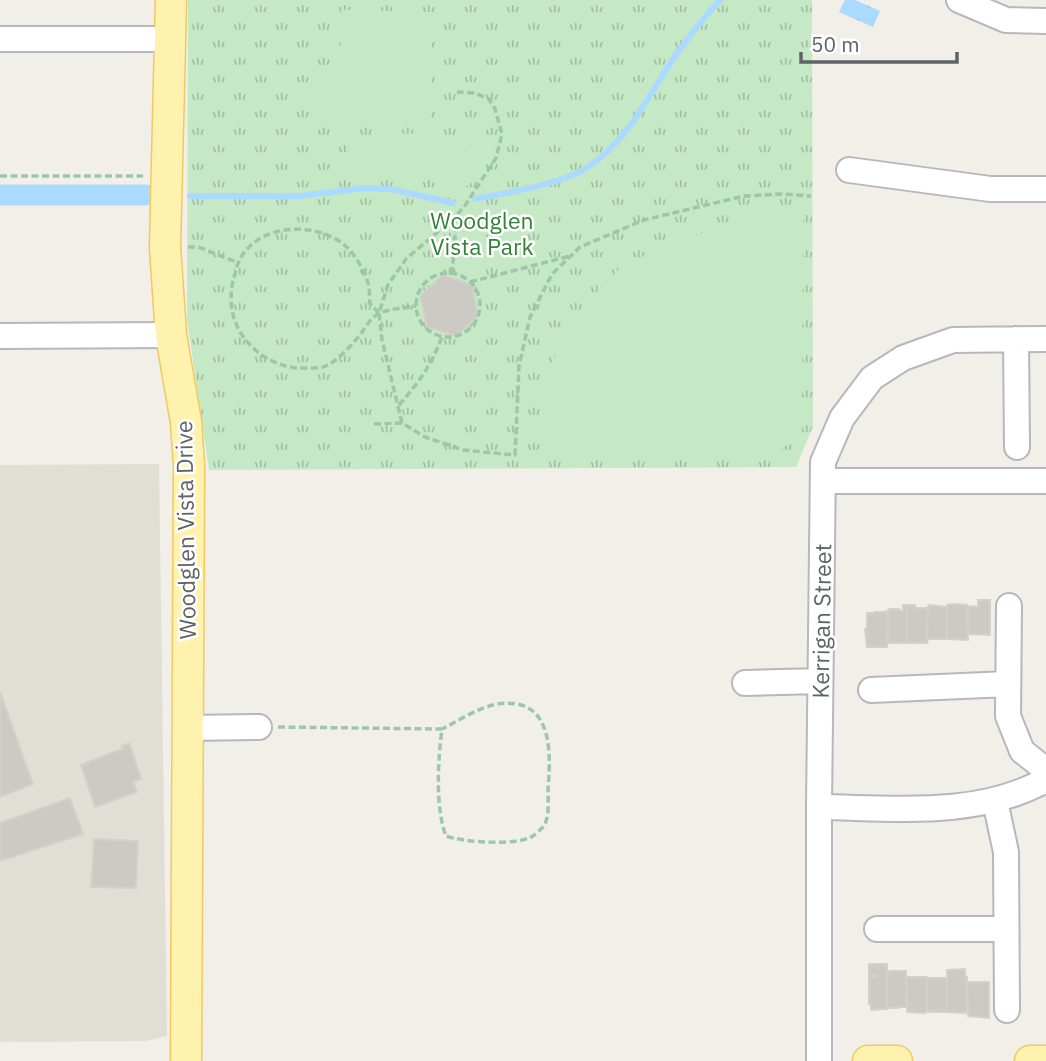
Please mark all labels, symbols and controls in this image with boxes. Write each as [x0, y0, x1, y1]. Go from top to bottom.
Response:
scale bar [801, 21, 957, 65]
text: 50 m [811, 30, 860, 58]
park label: Woodglen Vista Park [430, 205, 534, 261]
street label: Woodglen Vista Drive [168, 420, 202, 640]
street label: Kerrigan Street [805, 543, 837, 699]

